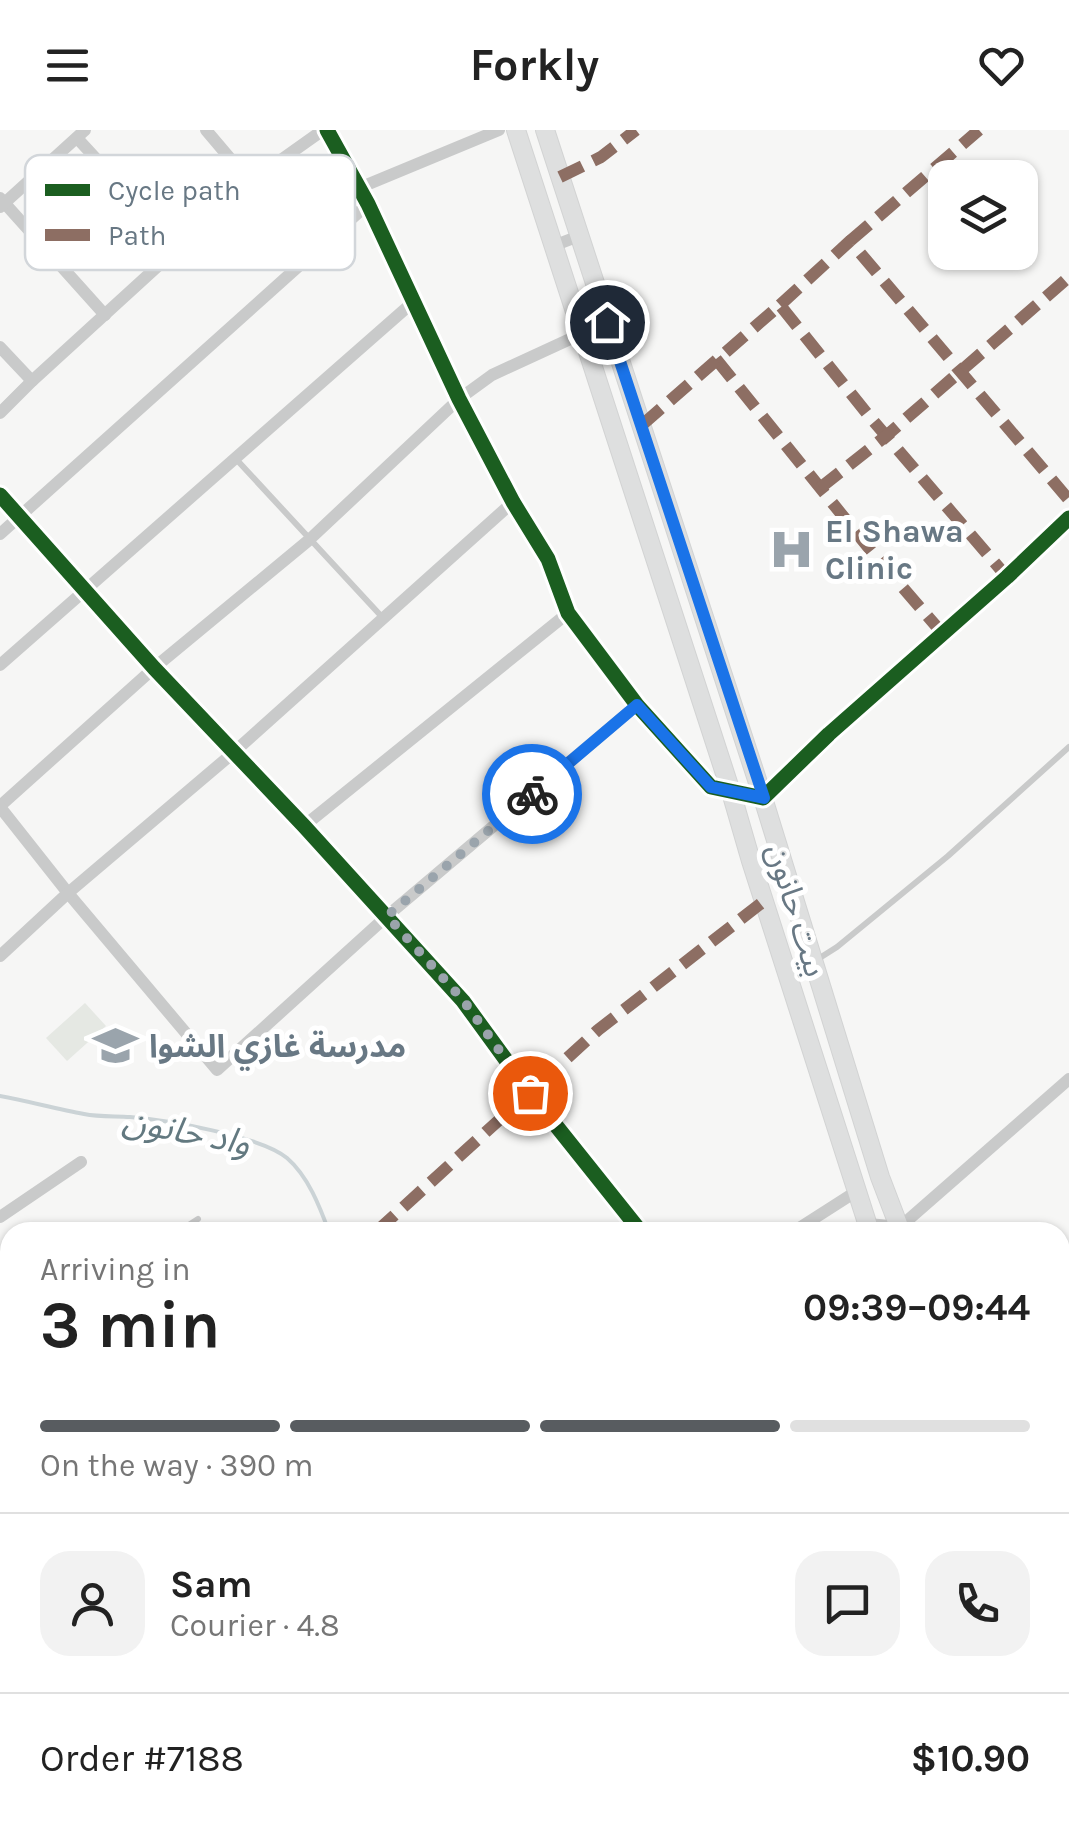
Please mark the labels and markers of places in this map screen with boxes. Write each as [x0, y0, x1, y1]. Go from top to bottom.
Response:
pin [565, 280, 650, 365]
place label: El Shawa Clinic [825, 513, 964, 587]
hospital icon: El Shawa Clinic [768, 525, 816, 573]
school or university icon: مدرسة غازي الشوا [92, 1022, 140, 1070]
place label: مدرسة غازي الشوا [149, 1028, 406, 1071]
pin [488, 1051, 573, 1136]

